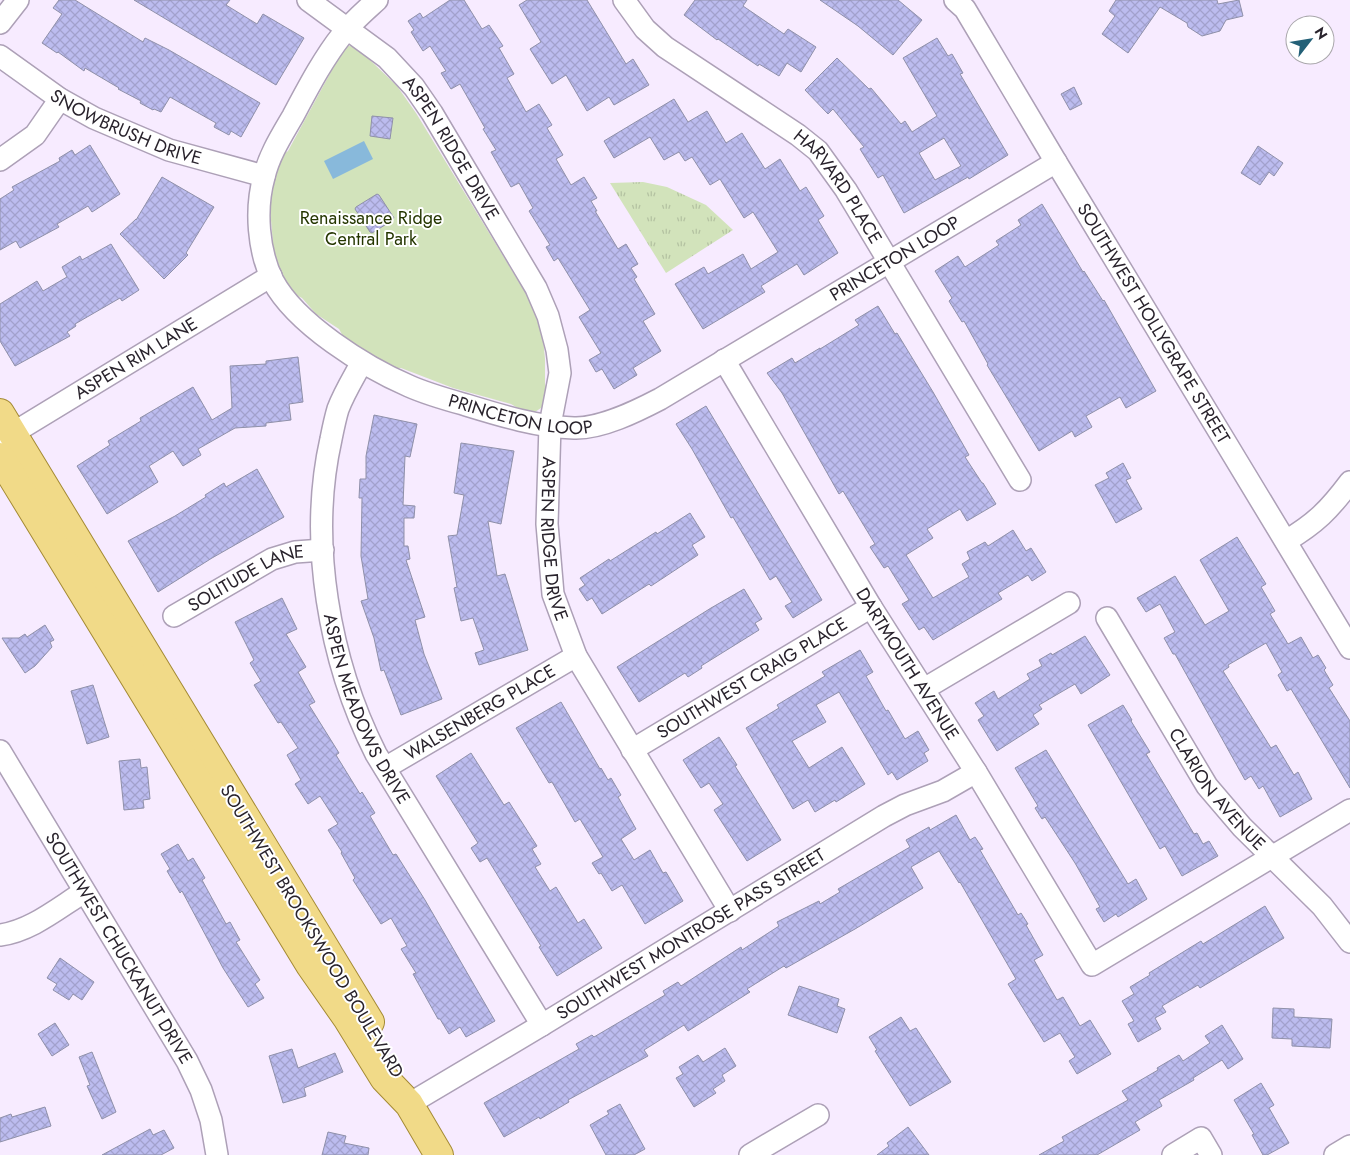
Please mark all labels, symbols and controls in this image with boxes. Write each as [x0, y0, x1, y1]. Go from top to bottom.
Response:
north arrow [1285, 15, 1335, 65]
text: N [1310, 23, 1333, 43]
street label: ASPEN RIDGE DRIVE [397, 70, 506, 225]
street label: SNOWBRUSH DRIVE [45, 83, 205, 171]
street label: HARVARD PLACE [788, 123, 888, 249]
street label: SOUTHWEST HOLLYGRAPE STREET [1071, 198, 1237, 449]
park label: Renaissance Ridge Central Park [300, 205, 442, 252]
street label: PRINCETON LOOP [825, 209, 965, 308]
street label: ASPEN RIM LANE [69, 311, 202, 406]
street label: PRINCETON LOOP [445, 388, 595, 441]
street label: ASPEN RIDGE DRIVE [534, 456, 575, 625]
street label: SOLITUDE LANE [183, 538, 305, 618]
street label: DARTMOUTH AVENUE [849, 583, 965, 745]
street label: ASPEN MEADOWS DRIVE [317, 611, 417, 809]
street label: SOUTHWEST CRAIG PLACE [652, 611, 852, 745]
street label: WALSENBERG PLACE [399, 658, 560, 767]
street label: CLARION AVENUE [1162, 723, 1271, 856]
street label: SOUTHWEST BROOKSWOOD BOULEVARD [214, 779, 410, 1083]
street label: SOUTHWEST CHUCKANUT DRIVE [39, 827, 199, 1069]
street label: SOUTHWEST MONTROSE PASS STREET [551, 842, 831, 1026]

